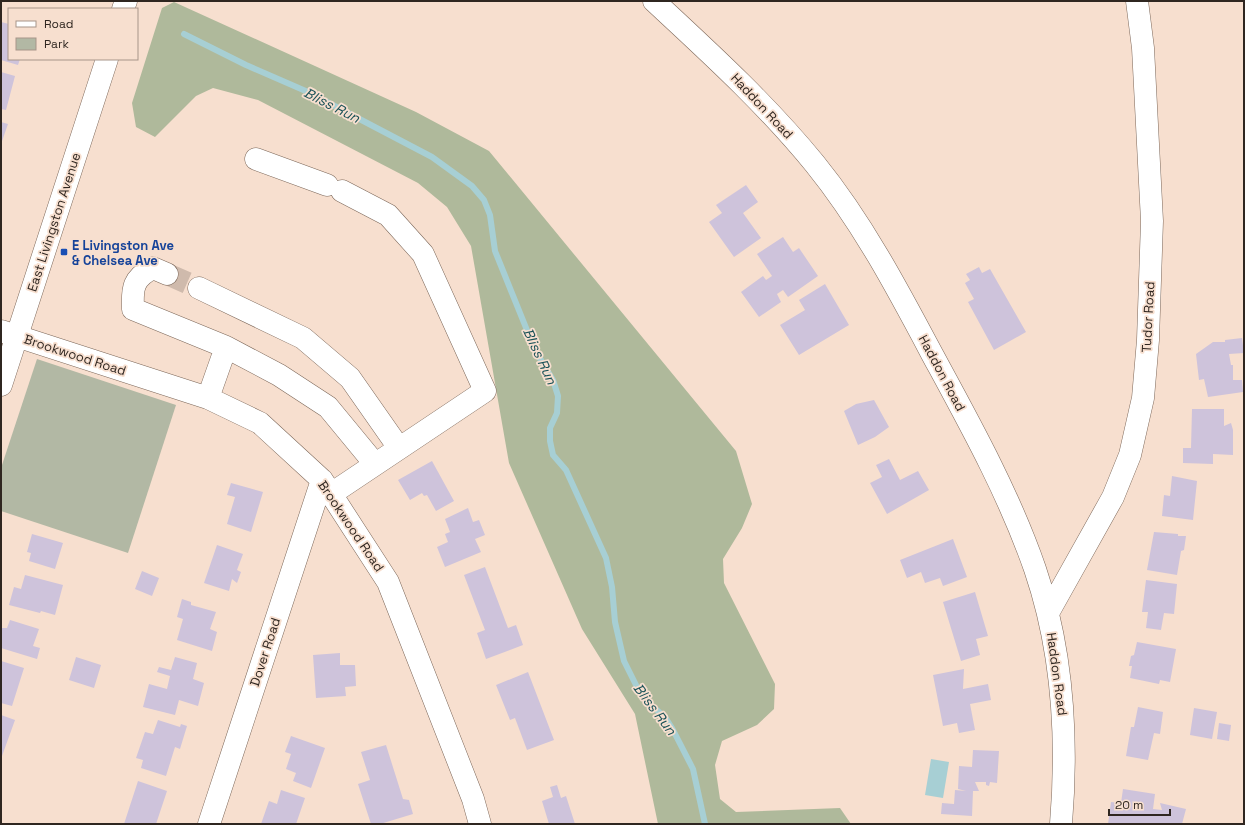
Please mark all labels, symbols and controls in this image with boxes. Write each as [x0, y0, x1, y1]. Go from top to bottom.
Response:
legend [8, 8, 138, 60]
text: Road [44, 16, 73, 32]
text: Park [44, 36, 69, 52]
street label: Haddon Road [727, 70, 797, 142]
water label: Bliss Run [301, 83, 363, 127]
street label: East Livingston Avenue [23, 150, 85, 294]
place label: E Livingston Ave & Chelsea Ave [72, 237, 174, 269]
marker: E Livingston Ave & Chelsea Ave [59, 247, 69, 257]
street label: Tudor Road [1138, 281, 1158, 353]
water label: Bliss Run [519, 325, 561, 388]
street label: Brookwood Road [22, 330, 128, 380]
street label: Haddon Road [915, 332, 969, 414]
street label: Brookwood Road [314, 477, 388, 575]
street label: Dover Road [246, 616, 284, 688]
street label: Haddon Road [1043, 631, 1071, 717]
water label: Bliss Run [630, 679, 681, 739]
scale bar [1109, 791, 1170, 817]
text: 20 m [1115, 797, 1143, 813]

